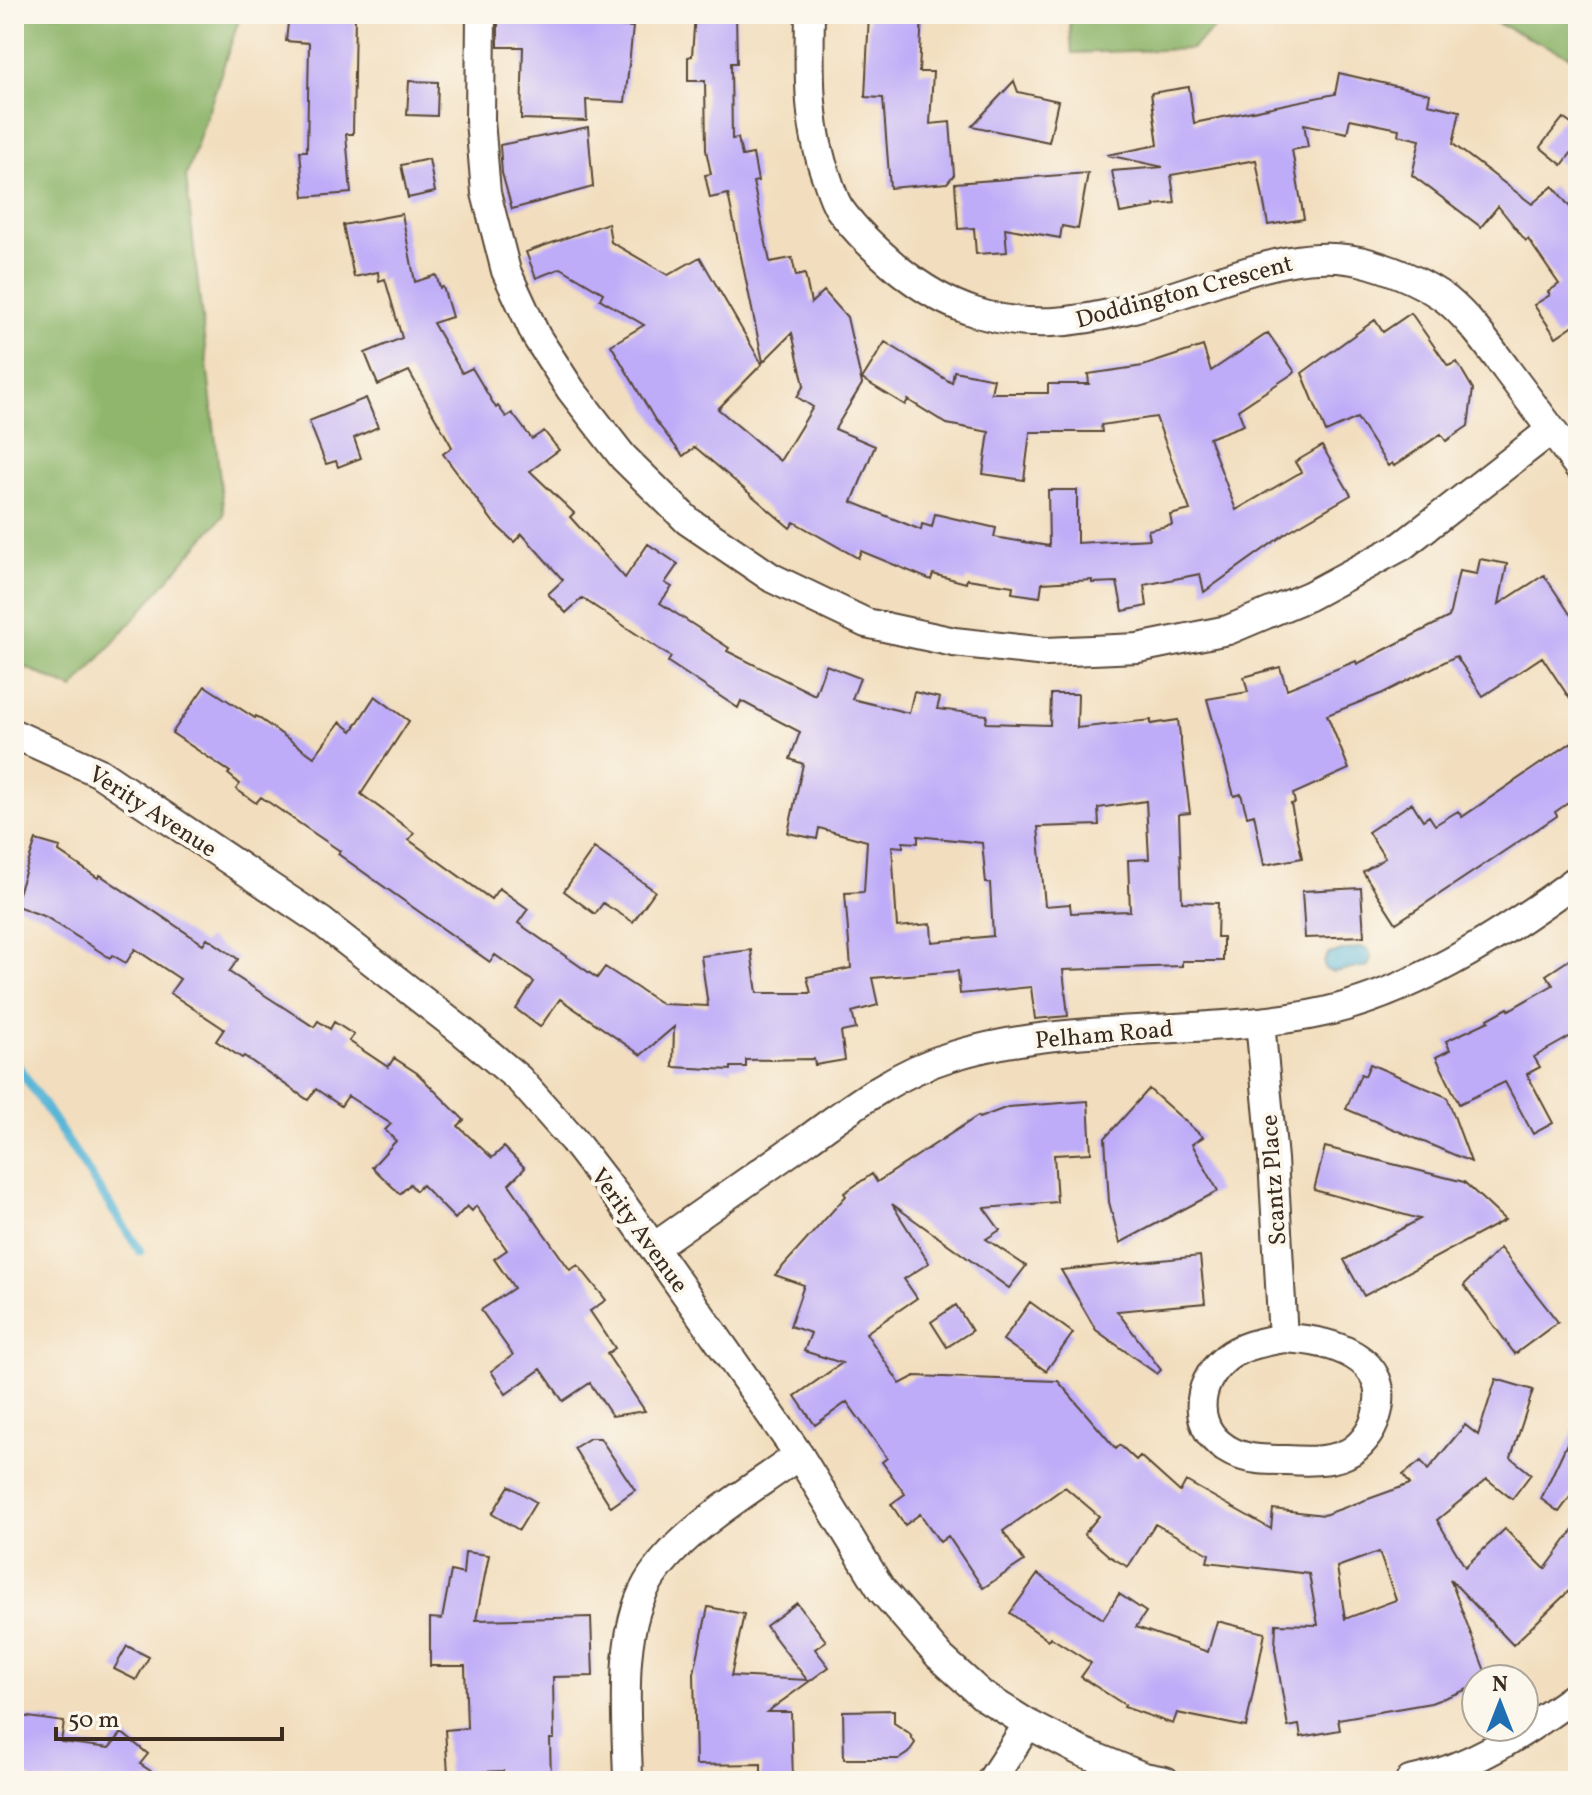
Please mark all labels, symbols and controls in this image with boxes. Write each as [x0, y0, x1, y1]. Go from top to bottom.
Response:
street label: Doddington Crescent [1072, 248, 1297, 338]
street label: Verity Avenue [81, 758, 223, 867]
street label: Pelham Road [1034, 1013, 1175, 1059]
street label: Scantz Place [1253, 1113, 1297, 1246]
street label: Verity Avenue [581, 1162, 695, 1301]
north arrow [1460, 1663, 1540, 1743]
text: N [1492, 1670, 1508, 1701]
scale bar [56, 1691, 282, 1741]
text: 50 m [68, 1704, 120, 1738]

